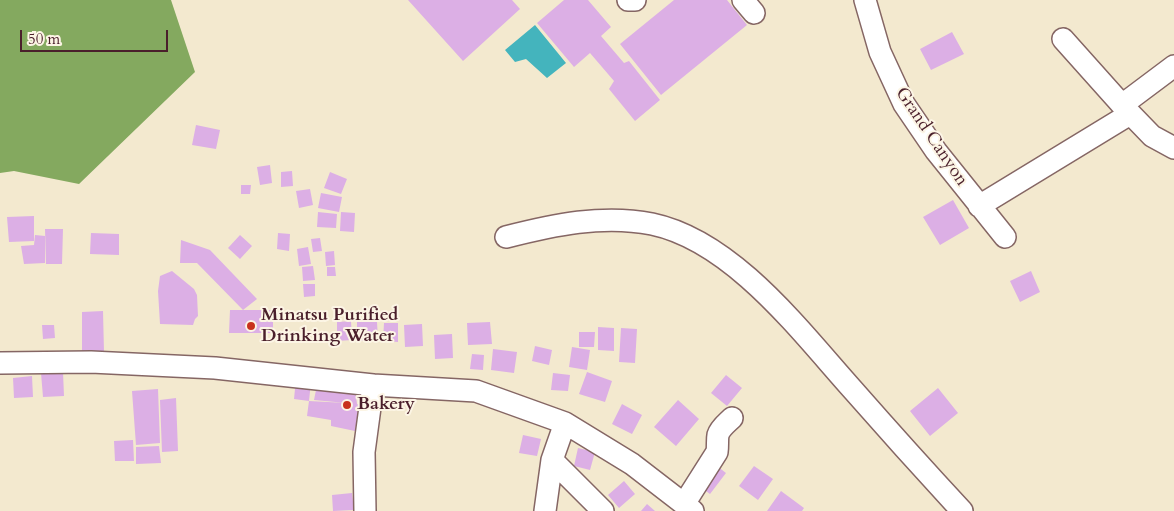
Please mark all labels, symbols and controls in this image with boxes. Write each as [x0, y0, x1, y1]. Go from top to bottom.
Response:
scale bar [22, 20, 170, 52]
text: 50 m [28, 29, 60, 49]
street label: Grand Canyon [890, 84, 972, 190]
place label: Minatsu Purified Drinking Water [261, 305, 398, 348]
marker: Minatsu Purified Drinking Water [245, 320, 257, 332]
place label: Bakery [357, 394, 415, 416]
marker: Bakery [341, 399, 353, 411]

